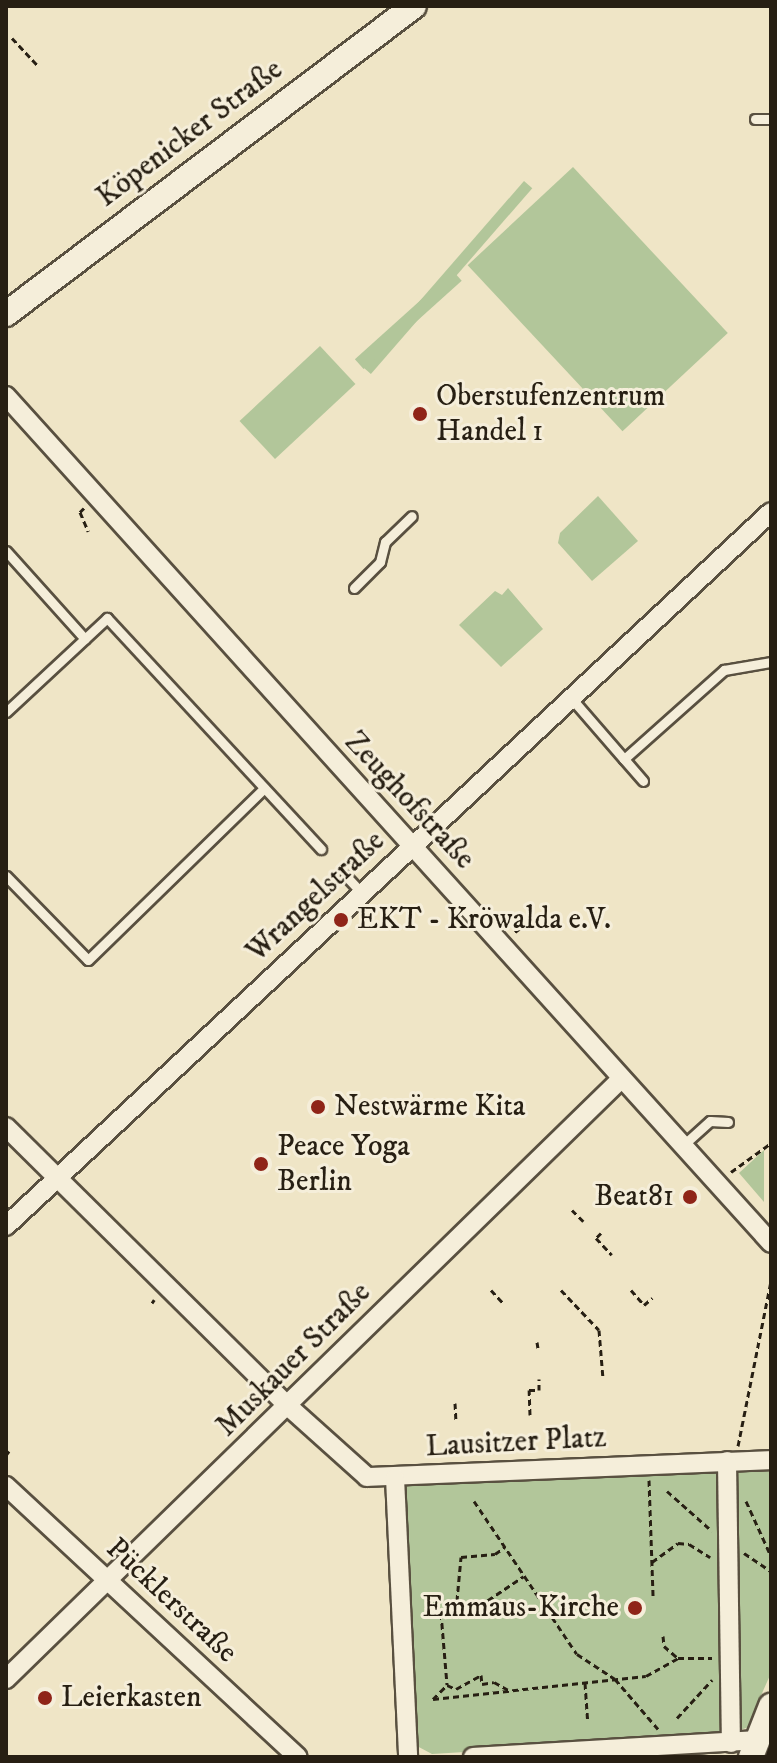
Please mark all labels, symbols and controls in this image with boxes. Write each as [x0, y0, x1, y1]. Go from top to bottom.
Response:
street label: Köpenicker Straße [90, 52, 290, 216]
place label: Oberstufenzentrum Handel 1 [436, 379, 665, 450]
marker: Oberstufenzentrum Handel 1 [411, 405, 429, 423]
street label: Zeughofstraße [336, 725, 482, 877]
street label: Wrangelstraße [240, 824, 392, 970]
place label: EKT - Kröwalda e.V. [357, 902, 611, 938]
marker: EKT - Kröwalda e.V. [332, 911, 350, 929]
place label: Nestwärme Kita [334, 1089, 525, 1125]
marker: Nestwärme Kita [309, 1098, 327, 1116]
place label: Peace Yoga Berlin [277, 1129, 410, 1200]
marker: Peace Yoga Berlin [252, 1155, 270, 1173]
place label: Beat81 [594, 1179, 674, 1215]
marker: Beat81 [681, 1188, 699, 1206]
street label: Muskauer Straße [209, 1275, 379, 1445]
street label: Lausitzer Platz [425, 1420, 607, 1466]
street label: Pücklerstraße [98, 1531, 244, 1671]
place label: Emmaus-Kirche [422, 1590, 619, 1626]
marker: Emmaus-Kirche [626, 1599, 644, 1617]
place label: Leierkasten [61, 1680, 202, 1716]
marker: Leierkasten [36, 1689, 54, 1707]

